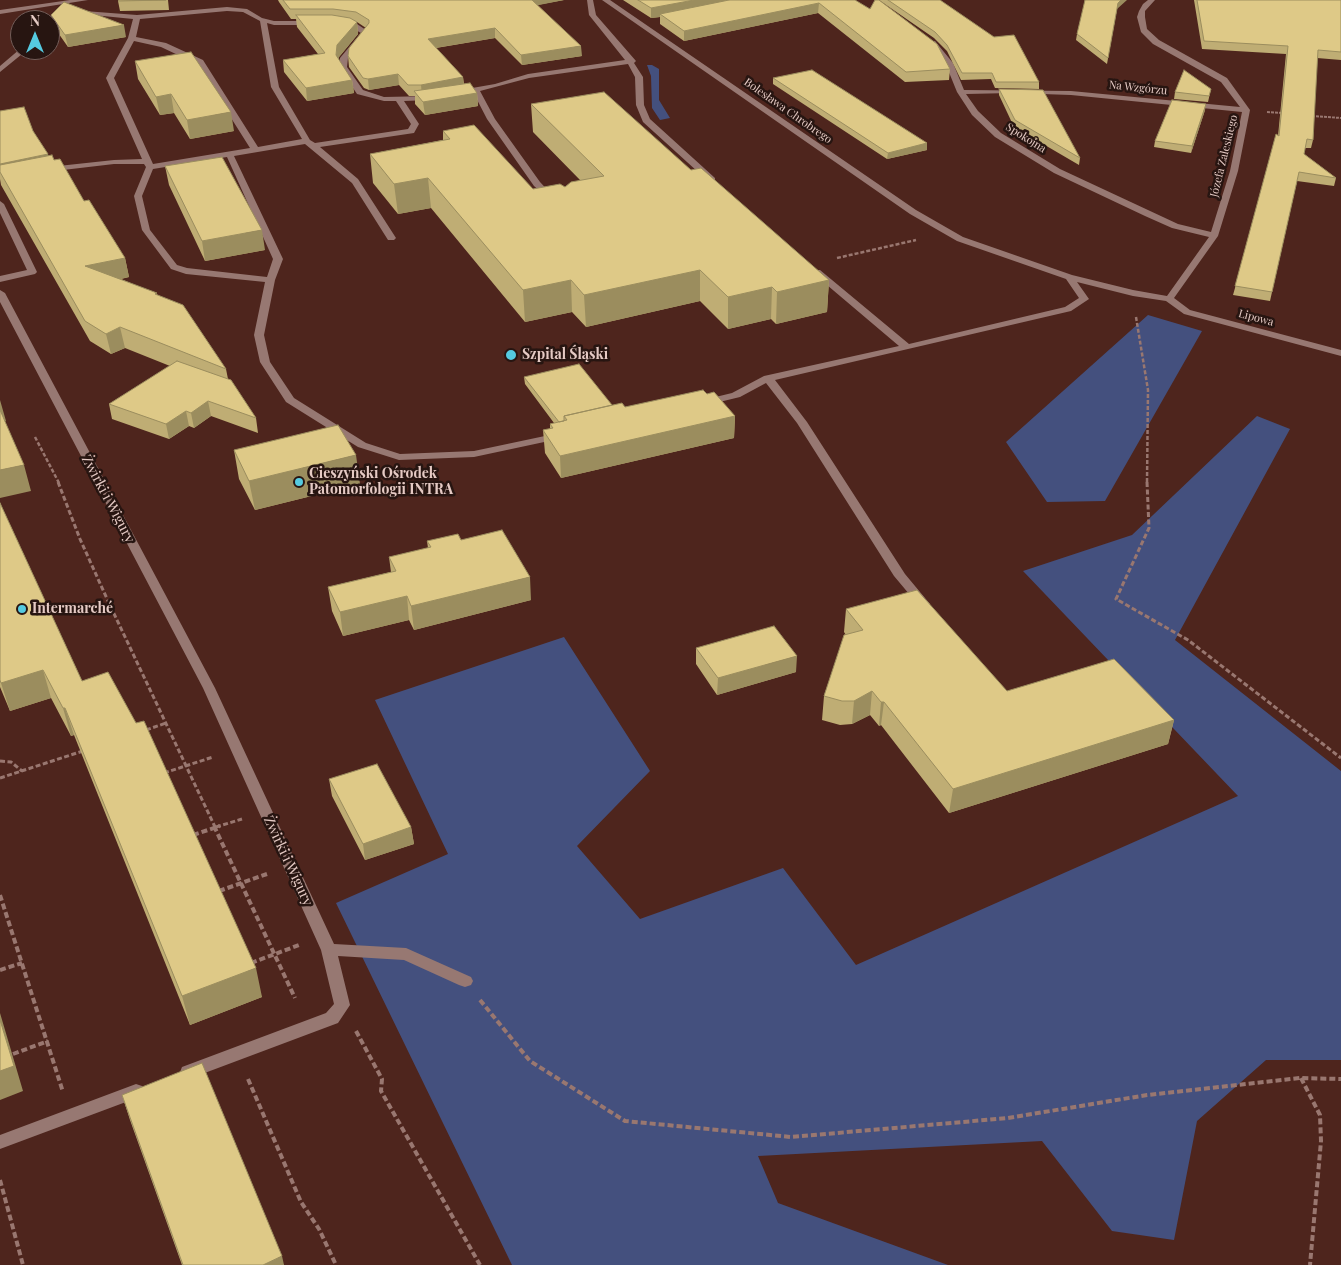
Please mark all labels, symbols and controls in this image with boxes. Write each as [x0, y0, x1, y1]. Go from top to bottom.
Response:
north arrow [10, 10, 60, 60]
text: N [30, 11, 40, 30]
street label: Bolesława Chrobrego [741, 76, 835, 146]
street label: Na Wzgórzu [1108, 78, 1168, 98]
street label: Józefa Zaleskiego [1207, 114, 1241, 198]
street label: Spokojna [1003, 120, 1049, 156]
street label: Lipowa [1237, 307, 1275, 329]
place label: Szpital Śląski [522, 347, 608, 363]
marker: Szpital Śląski [504, 348, 518, 362]
street label: Żwirki i Wigury [78, 452, 138, 546]
place label: Cieszyński Ośrodek Patomorfologii INTRA [309, 466, 453, 498]
marker: Cieszyński Ośrodek Patomorfologii INTRA [293, 476, 305, 488]
place label: Intermarché [32, 601, 113, 617]
marker: Intermarché [16, 603, 28, 615]
street label: Żwirki i Wigury [260, 813, 316, 909]

